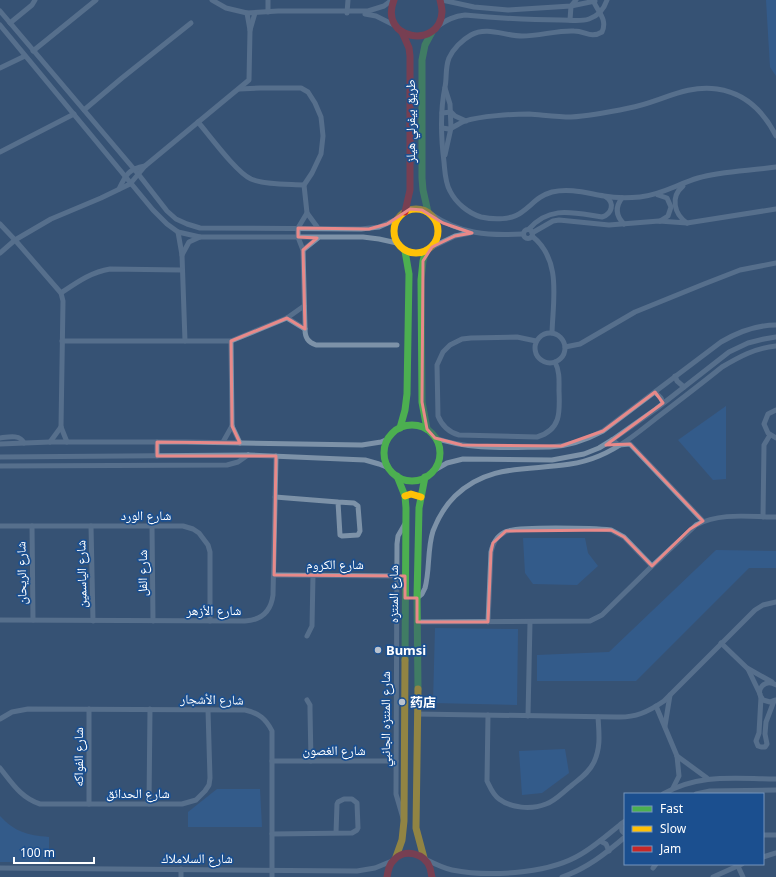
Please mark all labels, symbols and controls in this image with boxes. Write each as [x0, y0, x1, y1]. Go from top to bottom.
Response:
street label: طريق بيفرلي هيلز [401, 79, 421, 164]
street label: شارع الورد [121, 506, 171, 525]
street label: شارع الياسمين [71, 540, 92, 608]
street label: شارع الريحان [11, 541, 32, 605]
street label: شارع الفل [133, 550, 152, 596]
street label: شارع الكروم [306, 555, 364, 574]
street label: شارع المنتزه [384, 565, 403, 623]
street label: شارع الأزهر [186, 601, 241, 620]
place label: Bumsi [386, 641, 426, 659]
marker: Bumsi [373, 645, 383, 655]
street label: شارع المنتزه الجانبي [376, 671, 396, 767]
street label: شارع الأشجار [179, 689, 244, 710]
place label: 药店 [410, 693, 436, 711]
marker: 药店 [397, 697, 407, 707]
street label: شارع الفواكه [69, 727, 88, 787]
street label: شارع الغصون [302, 741, 366, 760]
street label: شارع الحدائق [106, 784, 170, 803]
legend [624, 793, 764, 865]
text: Fast [660, 800, 684, 817]
text: Slow [660, 820, 687, 837]
scale bar [14, 839, 94, 865]
text: Jam [659, 840, 681, 857]
text: 100 m [20, 844, 55, 861]
street label: شارع السلاملاك [161, 849, 233, 868]

